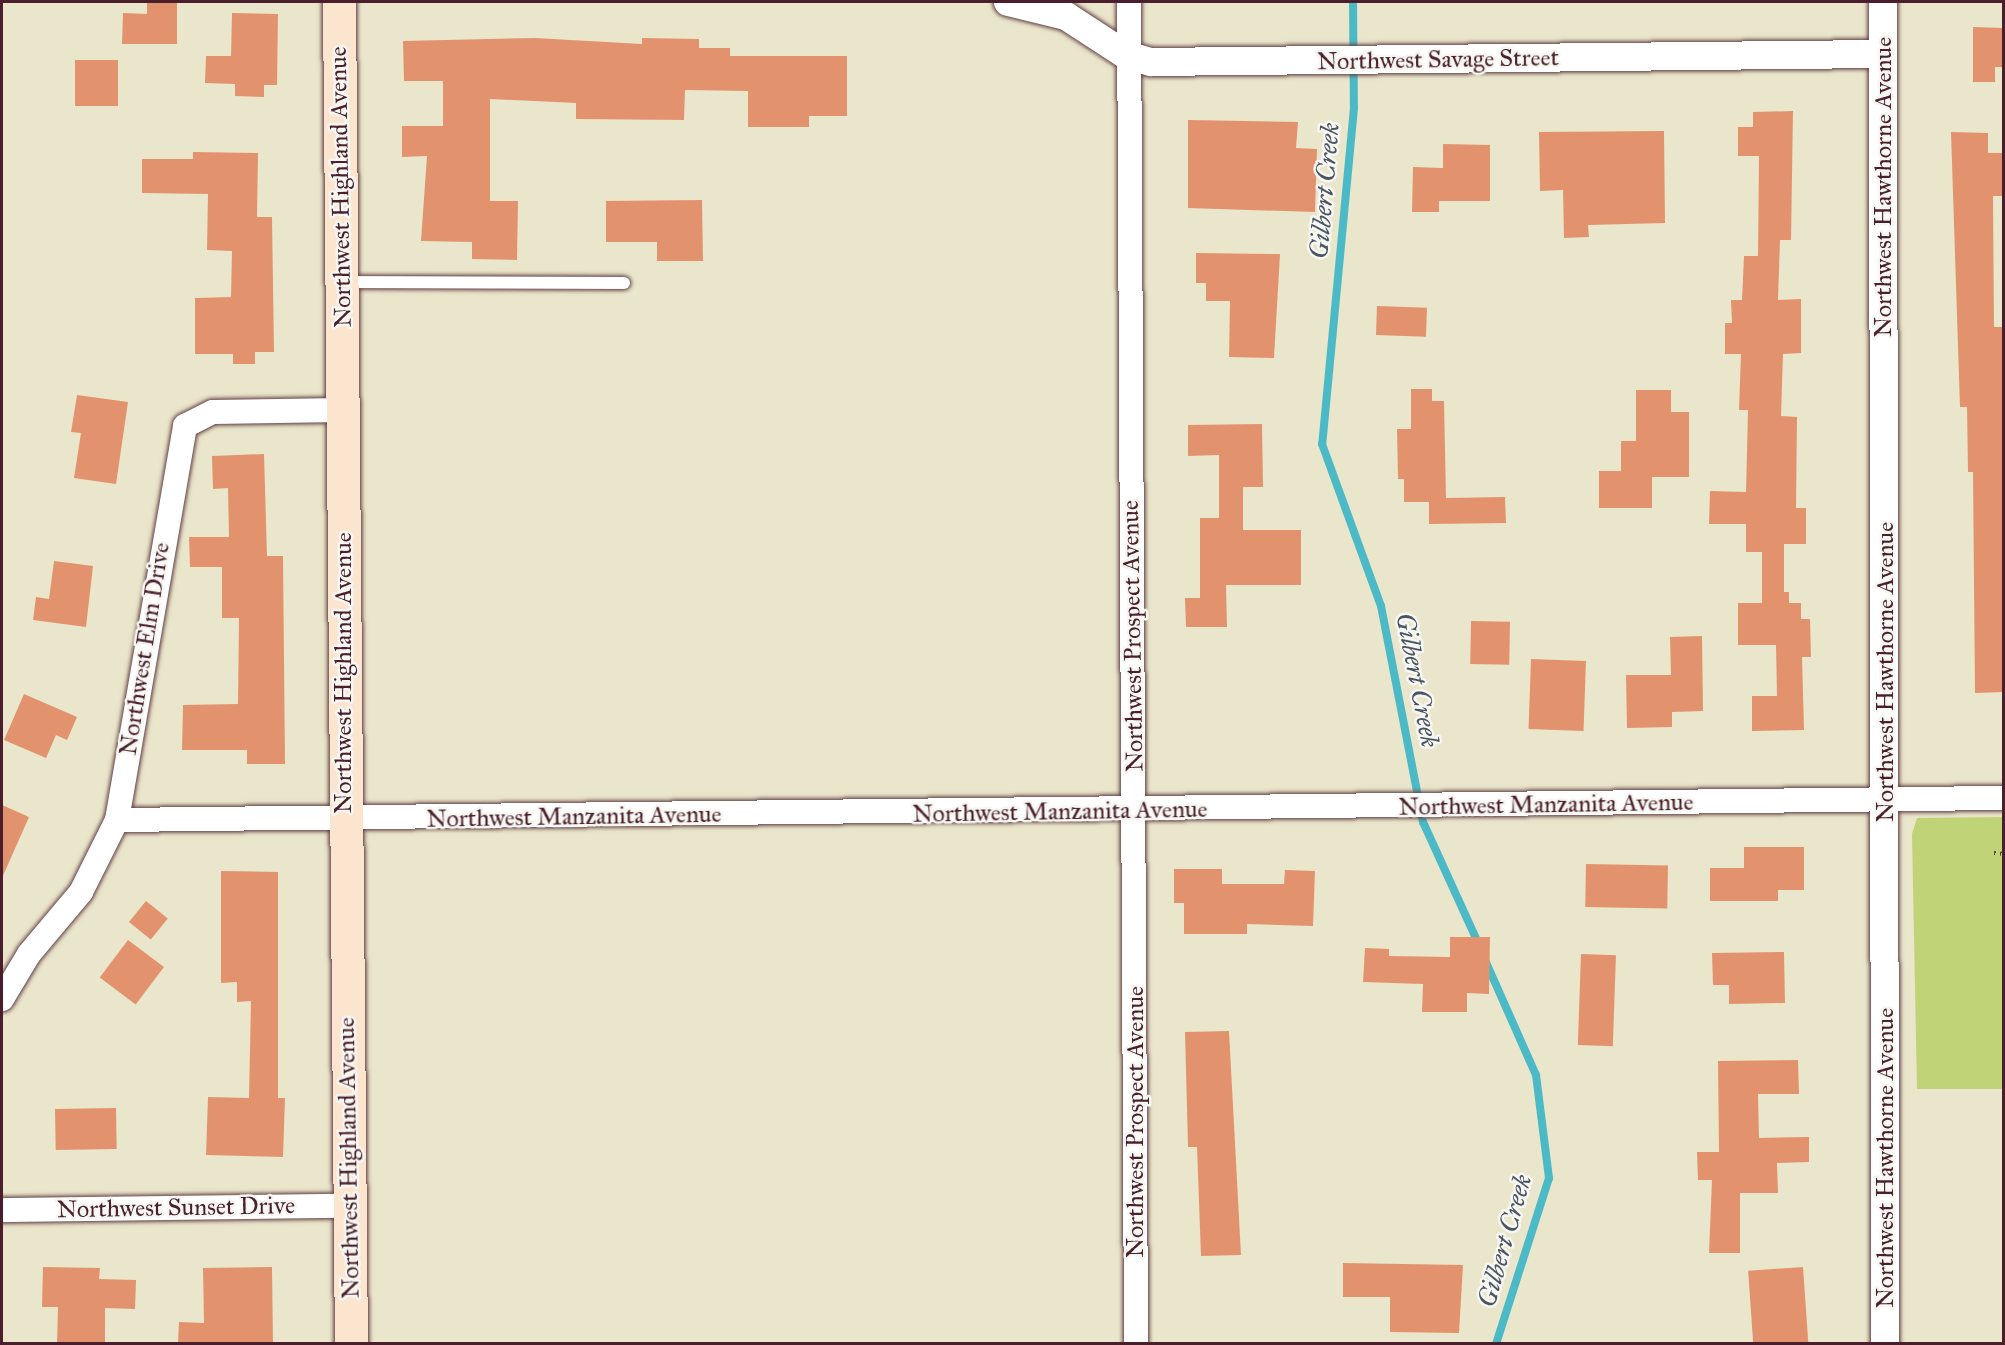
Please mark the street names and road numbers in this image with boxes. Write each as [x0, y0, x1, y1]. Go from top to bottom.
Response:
street label: Northwest Hawthorne Avenue [1870, 37, 1898, 337]
street label: Northwest Savage Street [1317, 43, 1559, 77]
street label: Northwest Highland Avenue [324, 46, 358, 328]
street label: Northwest Prospect Avenue [1116, 500, 1150, 772]
street label: Northwest Hawthorne Avenue [1872, 522, 1900, 822]
street label: Northwest Highland Avenue [330, 532, 358, 814]
street label: Northwest Elm Drive [114, 540, 176, 758]
street label: Northwest Manzanita Avenue [1398, 788, 1694, 822]
street label: Northwest Manzanita Avenue [912, 795, 1208, 829]
street label: Northwest Manzanita Avenue [426, 800, 722, 834]
street label: Northwest Prospect Avenue [1122, 986, 1150, 1258]
street label: Northwest Hawthorne Avenue [1872, 1008, 1900, 1308]
street label: Northwest Highland Avenue [332, 1017, 366, 1299]
street label: Northwest Sunset Drive [57, 1192, 295, 1224]

